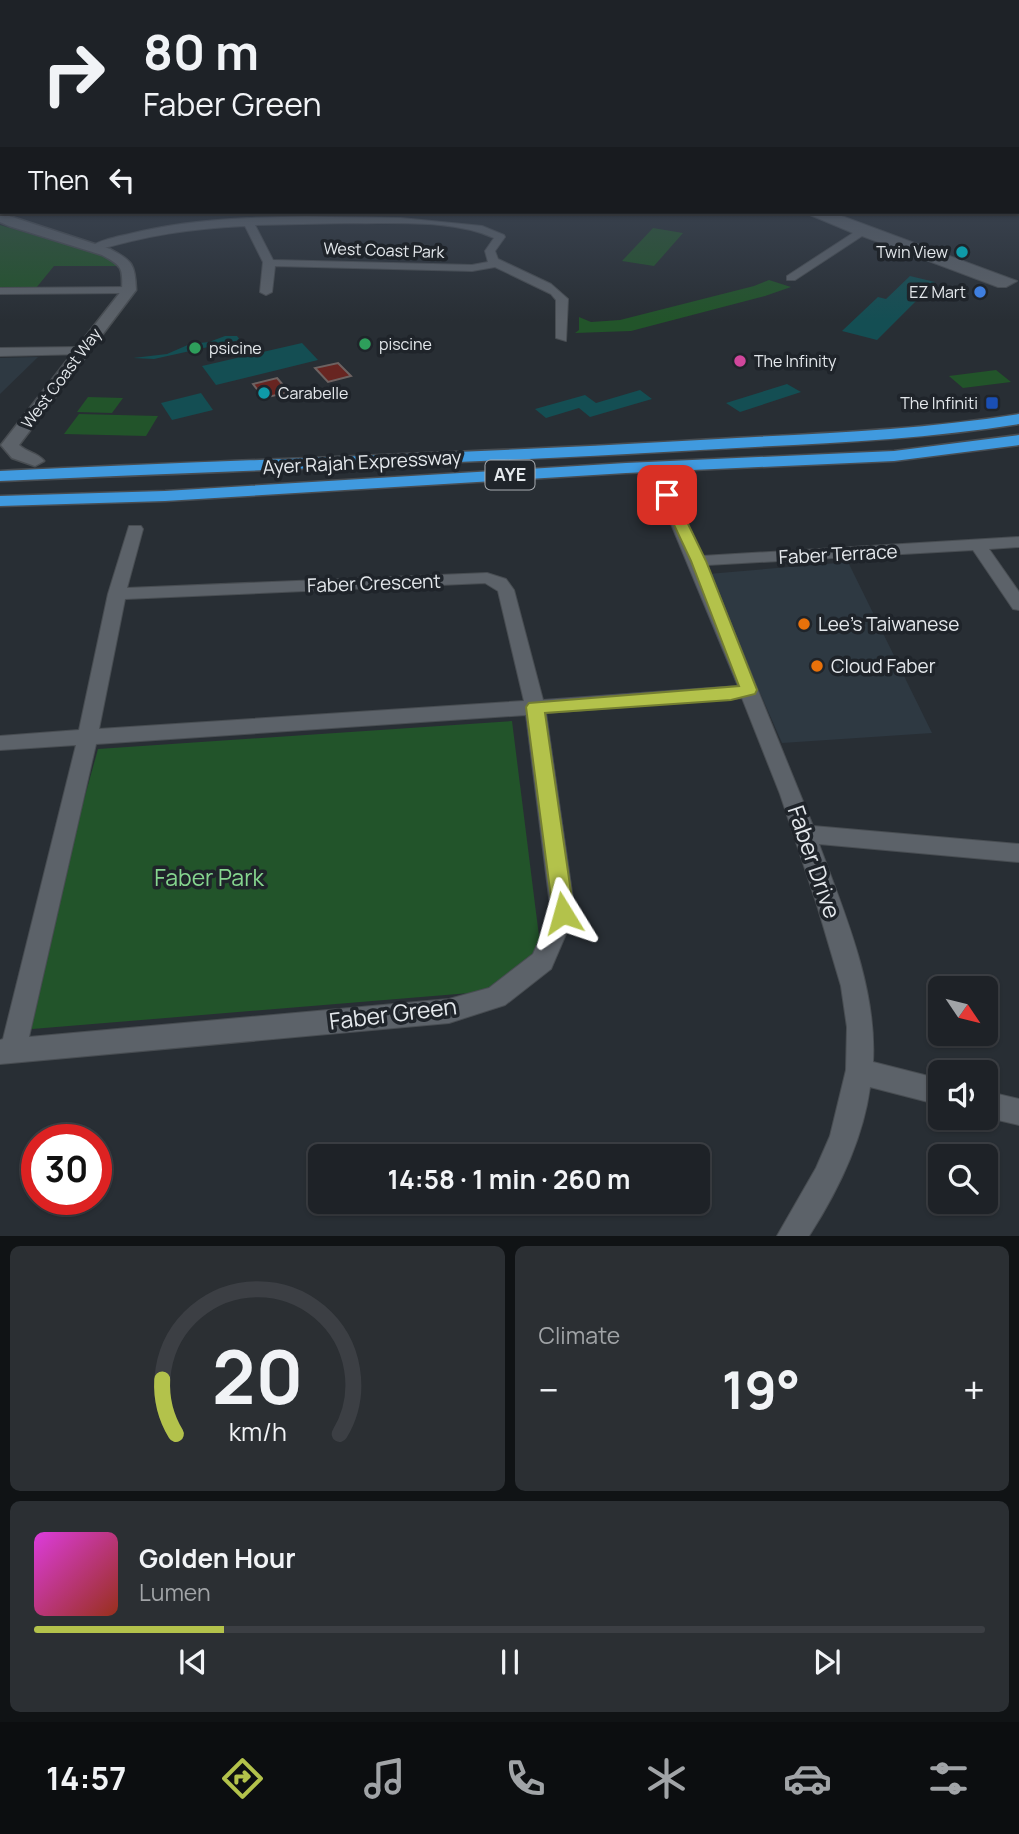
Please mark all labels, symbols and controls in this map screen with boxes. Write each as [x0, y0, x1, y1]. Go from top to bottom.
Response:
text: 80 m [143, 18, 259, 85]
icon: right [28, 28, 119, 119]
text: Faber Green [143, 82, 322, 126]
icon: left [103, 161, 141, 199]
text: Then [28, 162, 89, 198]
street label: West Coast Park [323, 237, 446, 263]
place label: Twin View [876, 241, 948, 263]
marker: Twin View [954, 244, 970, 260]
place label: EZ Mart [909, 281, 966, 303]
marker: EZ Mart [972, 284, 988, 300]
street label: West Coast Way [16, 323, 106, 433]
place label: piscine [379, 333, 432, 355]
marker: piscine [357, 336, 373, 352]
place label: psicine [209, 337, 262, 359]
marker: psicine [187, 340, 203, 356]
place label: The Infinity [754, 350, 837, 372]
marker: The Infinity [732, 353, 748, 369]
place label: Carabelle [278, 382, 348, 404]
marker: Carabelle [256, 385, 272, 401]
place label: The Infiniti [900, 392, 978, 414]
marker: The Infiniti [984, 395, 1000, 411]
street label: Ayer Rajah Expressway [262, 444, 462, 480]
road number: AYE [486, 461, 534, 490]
pin [637, 465, 697, 525]
icon: arrive [648, 476, 686, 514]
street label: Faber Terrace [778, 538, 898, 570]
street label: Faber Crescent [307, 568, 441, 598]
place label: Lee’s Taiwanese [818, 611, 959, 637]
marker: Lee’s Taiwanese [796, 616, 812, 632]
place label: Cloud Faber [831, 653, 936, 679]
marker: Cloud Faber [809, 658, 825, 674]
street label: Faber Drive [781, 801, 849, 922]
park label: Faber Park [154, 861, 264, 893]
position arrow [526, 876, 600, 950]
north arrow [928, 976, 998, 1046]
map controls [928, 976, 998, 1214]
street label: Faber Green [327, 989, 459, 1037]
button: sound [928, 1060, 998, 1130]
speed limit sign: 30 [21, 1124, 112, 1215]
button: search [928, 1144, 998, 1214]
text: 14:58 · 1 min · 260 m [388, 1161, 630, 1197]
text: Climate [539, 1319, 620, 1351]
text: 20 [212, 1327, 303, 1427]
text: 19° [722, 1354, 800, 1425]
text: − [539, 1363, 559, 1415]
text: + [963, 1363, 985, 1415]
text: km/h [228, 1414, 286, 1449]
text: Golden Hour [139, 1540, 296, 1576]
text: Lumen [139, 1576, 211, 1608]
icon: previous [174, 1643, 212, 1681]
icon: pause [491, 1643, 529, 1681]
icon: next [808, 1643, 846, 1681]
icon: directions [218, 1754, 267, 1803]
icon: music [360, 1754, 409, 1803]
icon: phone [501, 1754, 550, 1803]
icon: climate [642, 1754, 691, 1803]
icon: car [783, 1754, 832, 1803]
icon: filters [924, 1754, 973, 1803]
text: 14:57 [46, 1756, 126, 1800]

